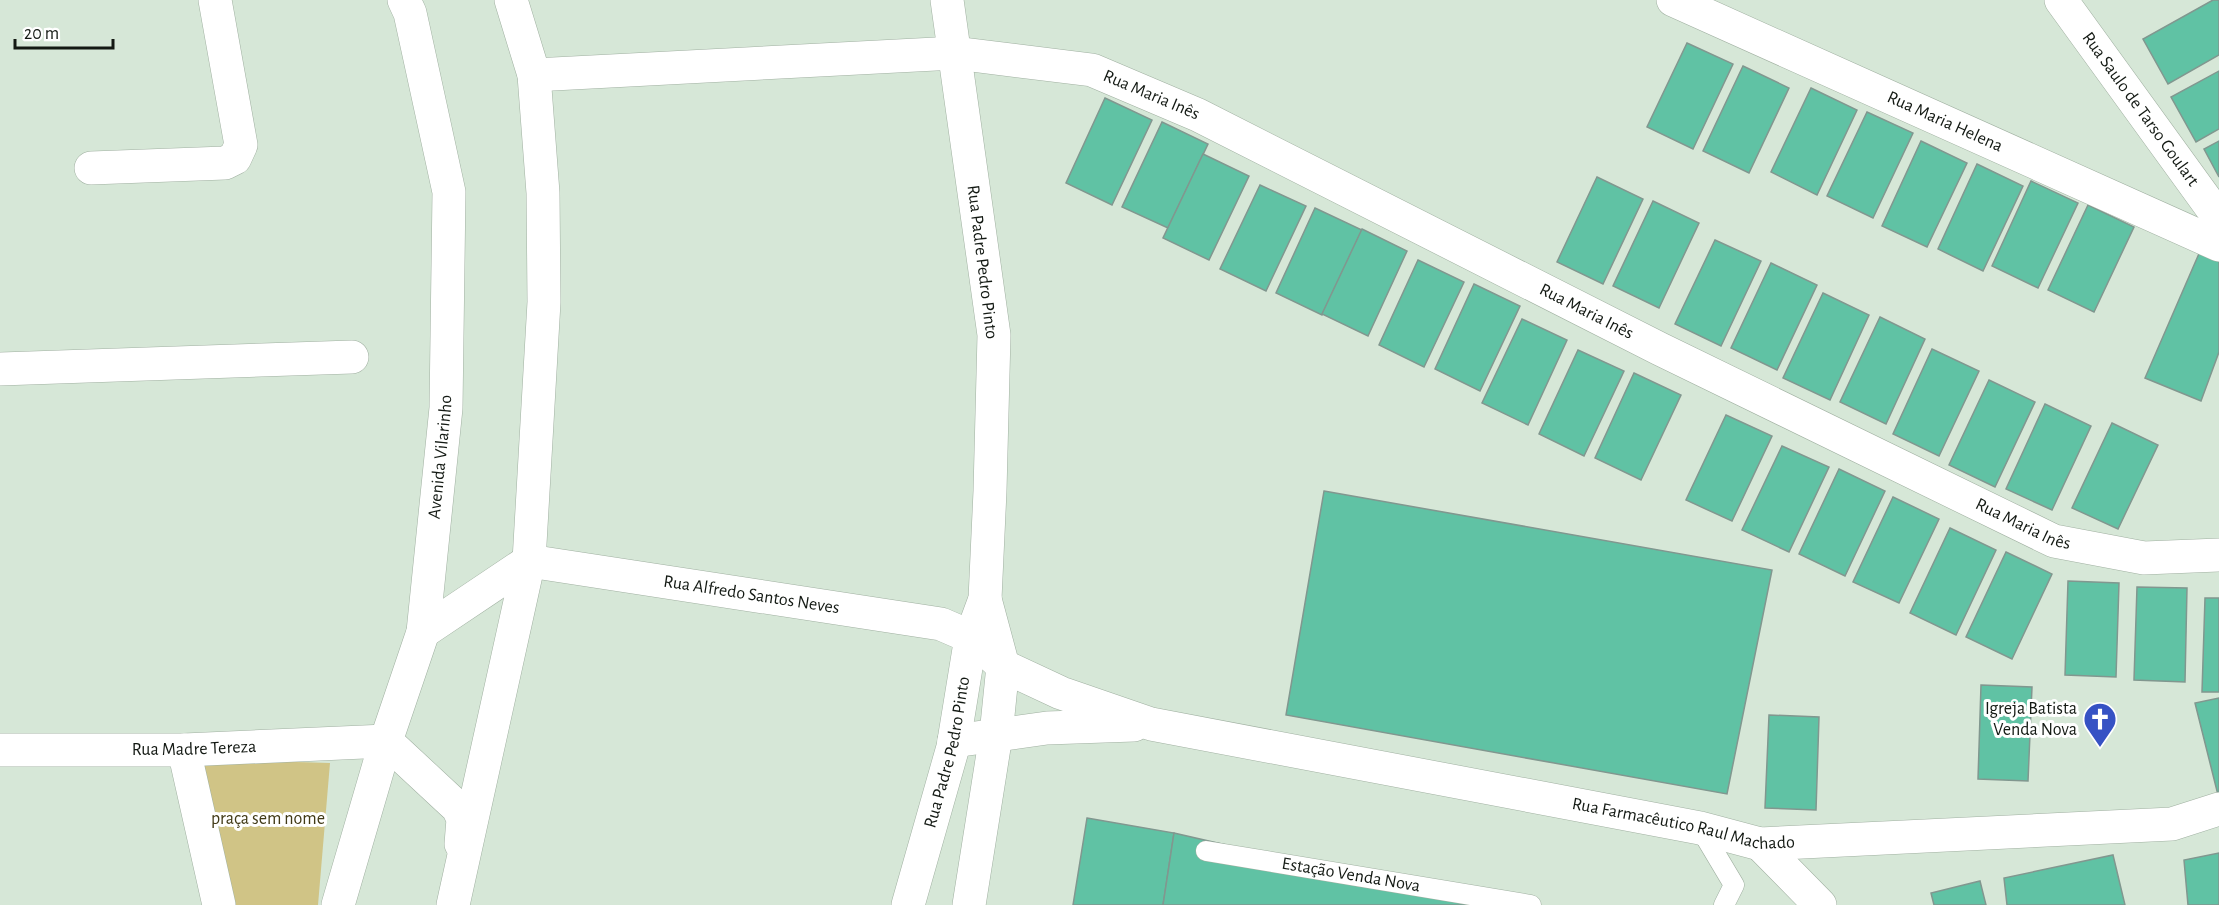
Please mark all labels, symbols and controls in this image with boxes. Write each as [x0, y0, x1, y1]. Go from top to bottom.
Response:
scale bar [15, 12, 112, 50]
text: 20 m [24, 25, 59, 43]
street label: Rua Saulo de Tarso Goulart [2079, 29, 2202, 190]
street label: Rua Maria Inês [1100, 67, 1202, 124]
street label: Rua Maria Helena [1884, 88, 2005, 156]
street label: Rua Padre Pedro Pinto [964, 184, 1000, 340]
street label: Rua Maria Inês [1536, 280, 1636, 343]
street label: Avenida Vilarinho [426, 394, 455, 520]
street label: Rua Maria Inês [1972, 495, 2072, 553]
street label: Rua Alfredo Santos Neves [662, 573, 841, 617]
street label: Rua Padre Pedro Pinto [921, 675, 973, 830]
place label: Igreja Batista Venda Nova [1985, 700, 2077, 739]
church icon: Igreja Batista Venda Nova [2082, 701, 2118, 748]
street label: Rua Madre Tereza [132, 738, 257, 759]
street label: Rua Farmacêutico Raul Machado [1570, 795, 1795, 853]
park label: praça sem nome [211, 810, 325, 828]
street label: Estação Venda Nova [1280, 855, 1422, 895]

